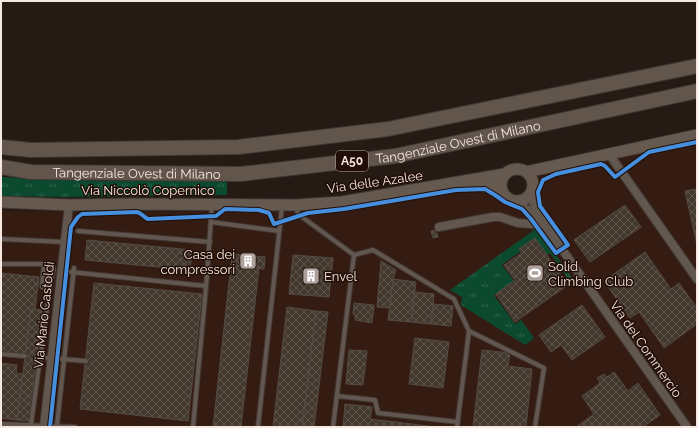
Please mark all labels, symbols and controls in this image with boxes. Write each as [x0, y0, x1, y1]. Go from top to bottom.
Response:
street label: Tangenziale Ovest di Milano [375, 117, 542, 166]
road number: A50 [336, 151, 368, 171]
street label: Tangenziale Ovest di Milano [53, 165, 221, 181]
street label: Via delle Azalee [326, 168, 424, 196]
street label: Via Niccolò Copernico [81, 183, 215, 198]
place label: Casa dei compressori [161, 247, 235, 277]
building icon: Casa dei compressori [238, 251, 258, 271]
place label: Solid Climbing Club [548, 259, 633, 289]
street label: Via Mario Castoldi [31, 261, 57, 369]
sports icon: Solid Climbing Club [525, 263, 545, 283]
building icon: Envel [301, 266, 321, 286]
place label: Envel [324, 269, 358, 284]
street label: Via del Commercio [607, 298, 685, 400]

